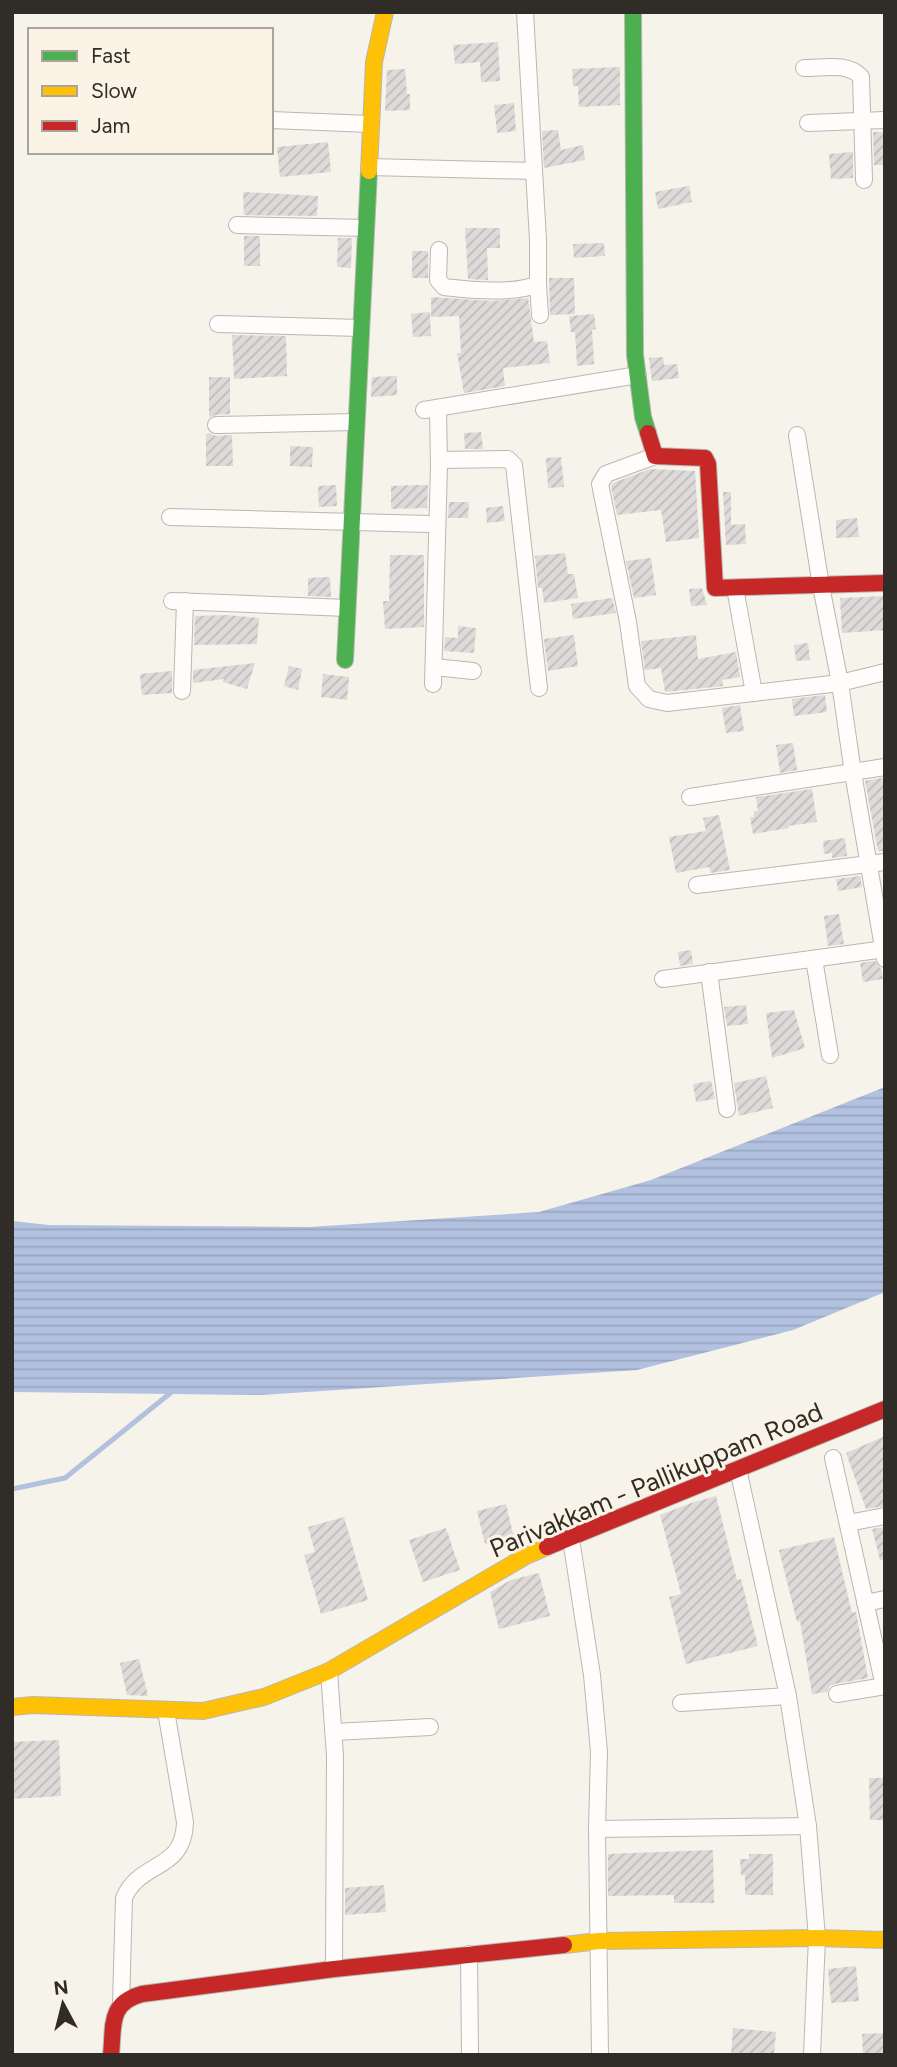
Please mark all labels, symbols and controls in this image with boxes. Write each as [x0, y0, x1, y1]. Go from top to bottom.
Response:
legend [28, 28, 273, 154]
text: Fast [91, 43, 131, 68]
text: Slow [91, 78, 137, 103]
text: Jam [91, 113, 130, 138]
street label: Parivakkam - Pallikuppam Road [485, 1395, 827, 1565]
north arrow [28, 1969, 98, 2039]
text: N [52, 1975, 70, 2000]

